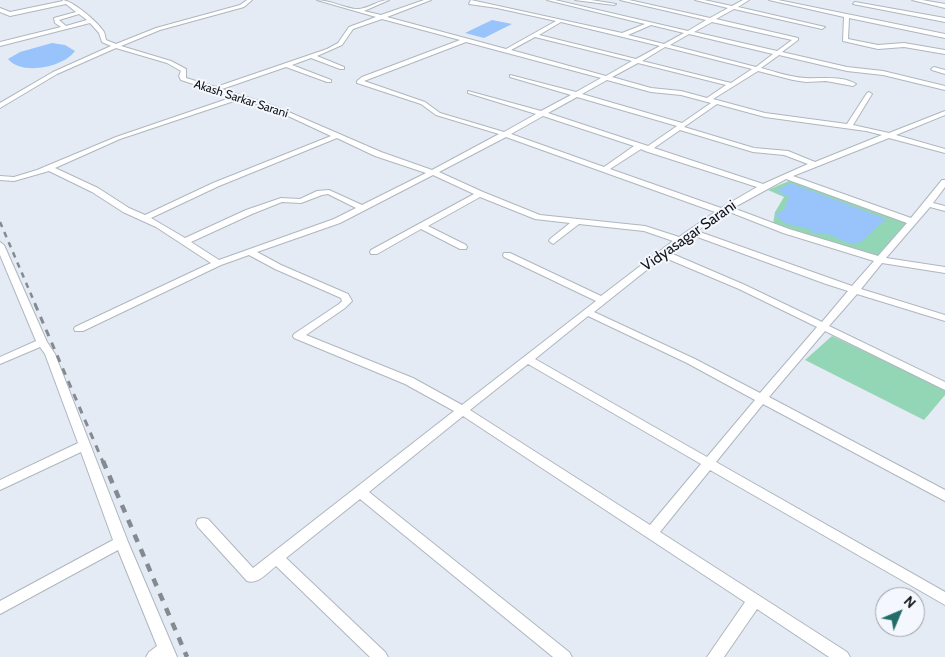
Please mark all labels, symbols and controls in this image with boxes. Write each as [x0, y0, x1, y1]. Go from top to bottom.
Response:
street label: Akash Sarkar Sarani [192, 77, 290, 121]
street label: Vidyasagar Sarani [638, 197, 740, 275]
north arrow [875, 587, 925, 637]
text: N [900, 592, 920, 612]

